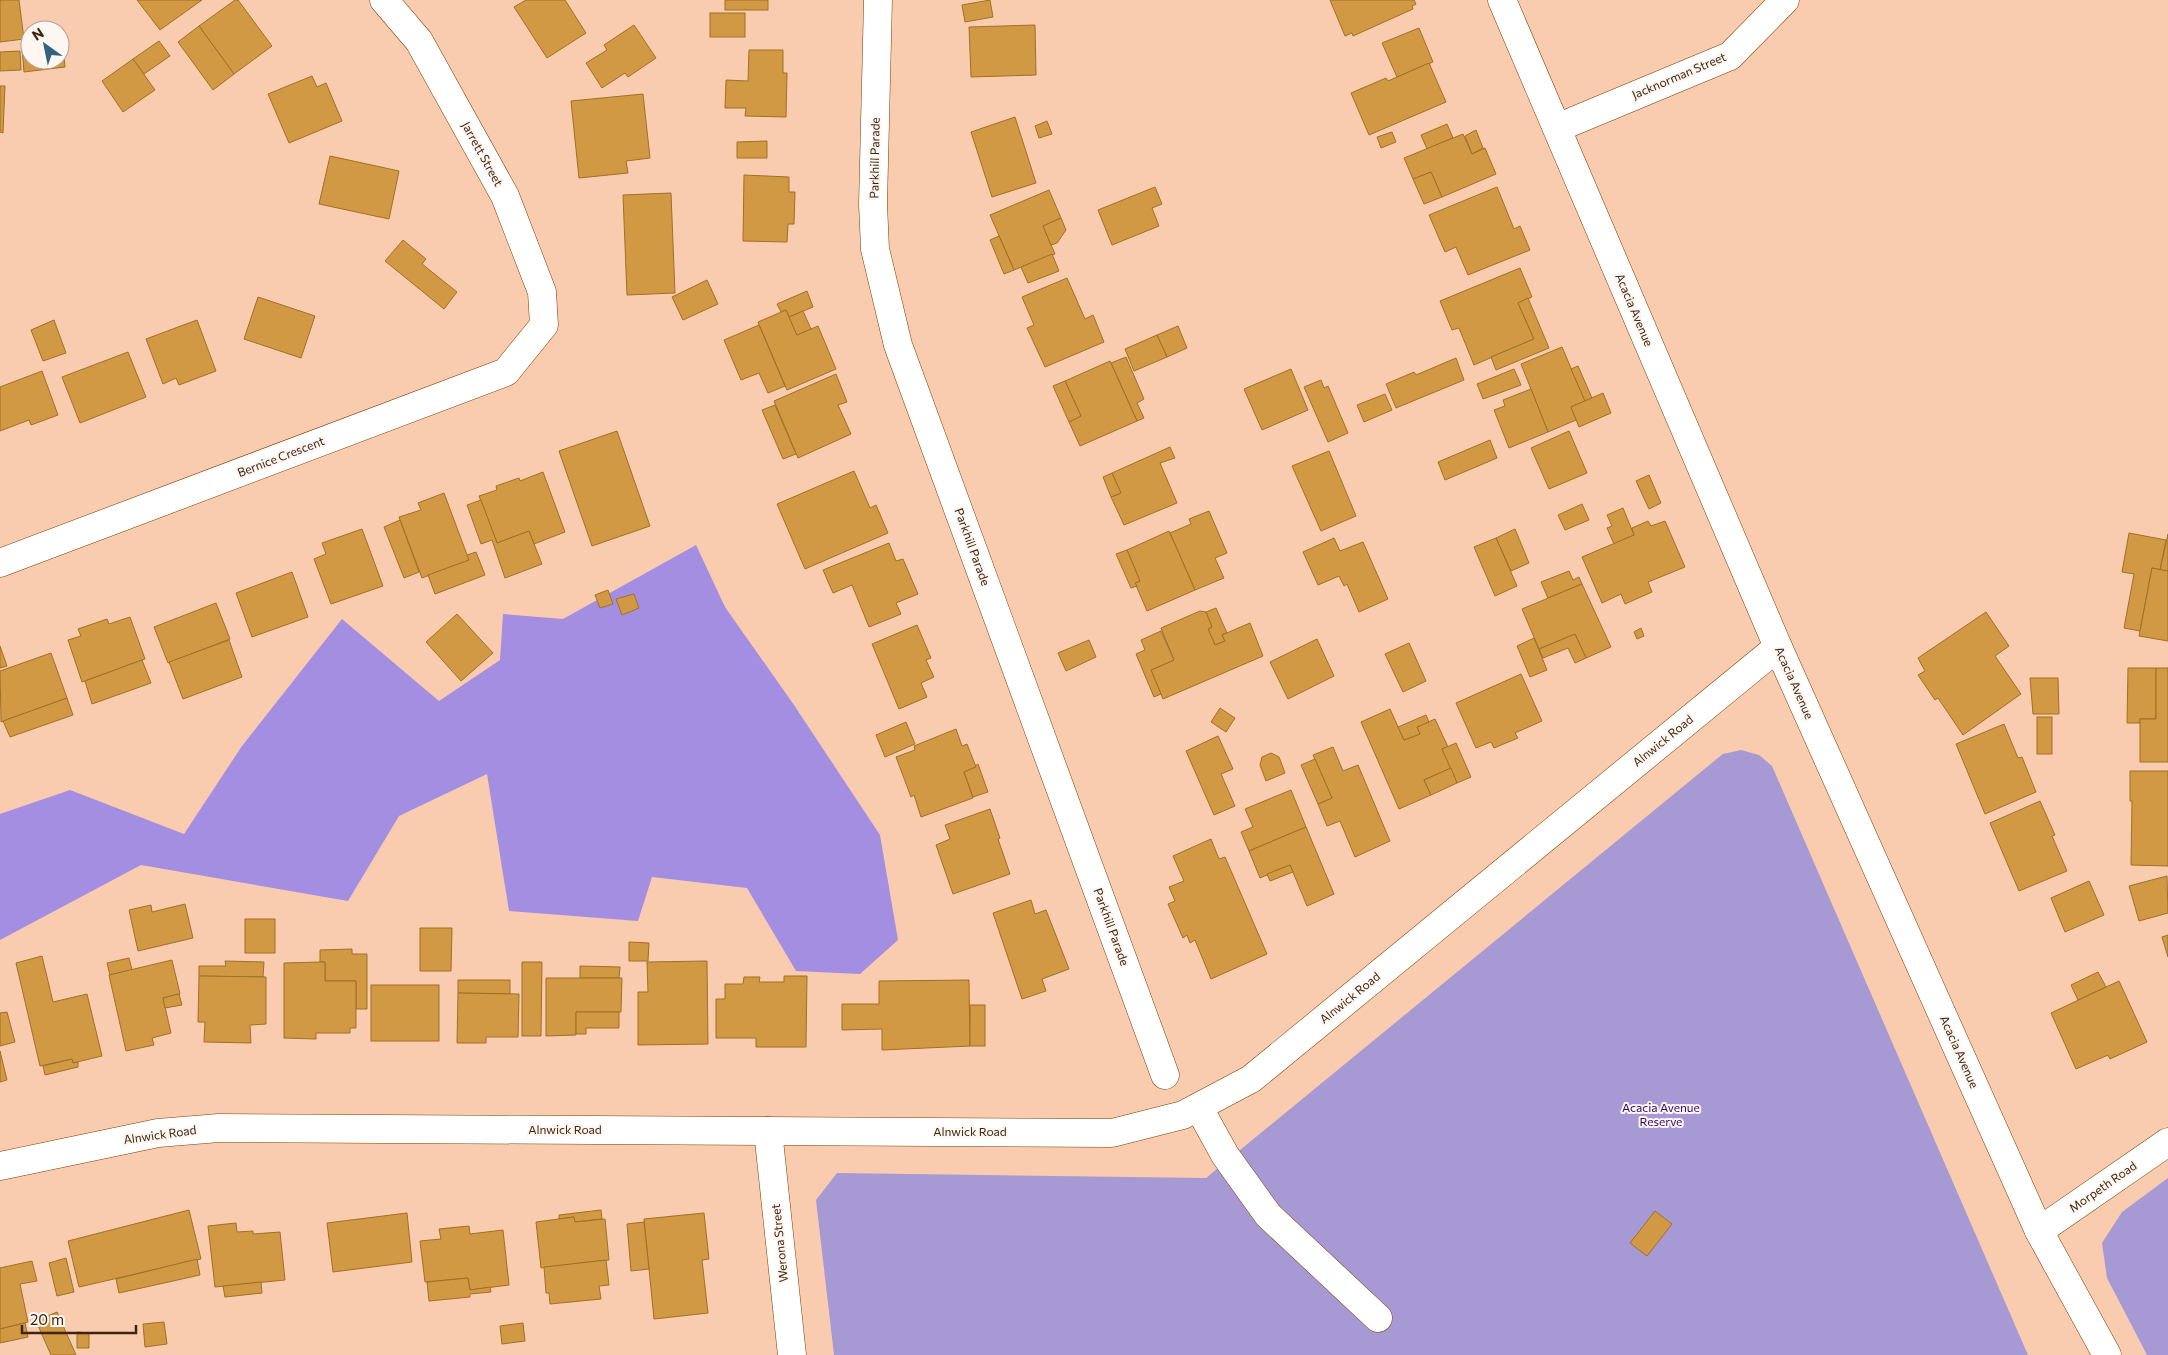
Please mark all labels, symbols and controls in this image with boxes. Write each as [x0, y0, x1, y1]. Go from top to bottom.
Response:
north arrow [20, 20, 70, 70]
text: N [29, 24, 47, 44]
street label: Jacknorman Street [1629, 49, 1728, 102]
street label: Parkhill Parade [866, 117, 882, 199]
street label: Jarrett Street [459, 119, 506, 189]
street label: Acacia Avenue [1613, 271, 1657, 348]
street label: Bernice Crescent [235, 433, 326, 479]
street label: Parkhill Parade [952, 506, 993, 587]
street label: Acacia Avenue [1773, 644, 1817, 721]
street label: Alnwick Road [1629, 712, 1695, 769]
street label: Parkhill Parade [1091, 886, 1132, 967]
street label: Alnwick Road [1316, 969, 1382, 1026]
street label: Acacia Avenue [1938, 1013, 1982, 1090]
park label: Acacia Avenue Reserve [1622, 1100, 1700, 1128]
street label: Alnwick Road [122, 1122, 197, 1146]
street label: Alnwick Road [528, 1122, 602, 1136]
street label: Alnwick Road [933, 1124, 1007, 1138]
street label: Morpeth Road [2066, 1158, 2139, 1215]
street label: Werona Street [768, 1203, 790, 1283]
scale bar [22, 1302, 136, 1334]
text: 20 m [30, 1310, 64, 1328]

